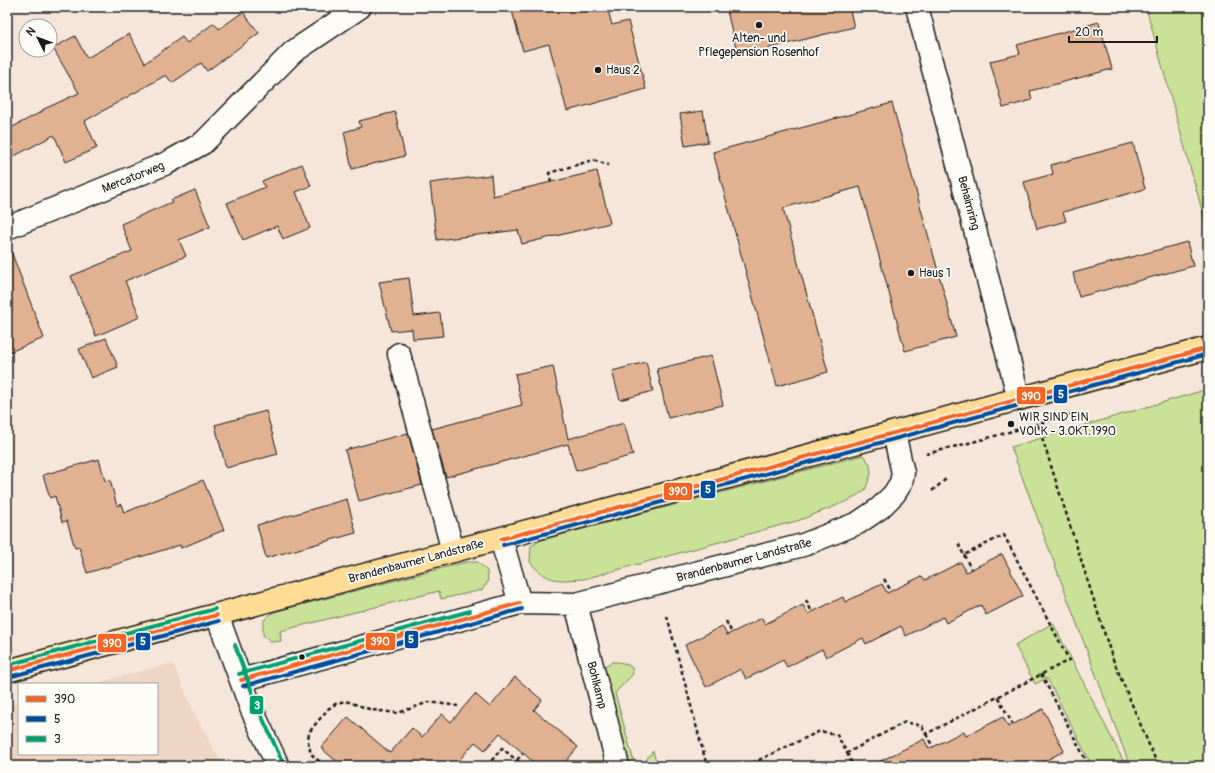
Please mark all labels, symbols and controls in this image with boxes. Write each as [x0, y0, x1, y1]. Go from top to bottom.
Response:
north arrow [18, 18, 58, 58]
scale bar [1069, 18, 1157, 44]
marker: Alten- und Pflegepension Rosenhof [754, 20, 764, 30]
text: N [24, 24, 39, 39]
text: 20 m [1075, 25, 1104, 40]
place label: Alten- und Pflegepension Rosenhof [698, 31, 820, 60]
place label: Haus 2 [606, 63, 640, 78]
marker: Haus 2 [593, 65, 603, 75]
street label: Mercatorweg [100, 158, 166, 197]
street label: Behaimring [954, 174, 983, 232]
place label: Haus 1 [919, 266, 951, 281]
marker: Haus 1 [906, 268, 916, 278]
line badge: 5 [1053, 384, 1068, 404]
line badge: 390 [1016, 386, 1046, 405]
text: 5 [1058, 388, 1064, 401]
text: 390 [1021, 390, 1041, 403]
place label: WIR SIND EIN VOLK - 3.OKT.1990 [1019, 410, 1116, 439]
marker: WIR SIND EIN VOLK - 3.OKT.1990 [1006, 419, 1016, 429]
line badge: 5 [700, 480, 716, 499]
line badge: 390 [663, 482, 693, 501]
text: 5 [705, 483, 711, 496]
text: 390 [668, 485, 688, 498]
street label: Brandenbaumer Landstraße [675, 535, 813, 586]
street label: Brandenbaumer Landstraße [347, 536, 485, 587]
line badge: 5 [404, 630, 419, 649]
line badge: 5 [135, 632, 151, 651]
line badge: 390 [365, 632, 396, 651]
line badge: 390 [97, 633, 127, 653]
text: 5 [408, 633, 414, 646]
text: 5 [140, 635, 146, 648]
text: 390 [370, 635, 390, 648]
text: 390 [102, 637, 122, 650]
unlabelled marker [297, 652, 307, 662]
street label: Bohlkamp [583, 660, 610, 711]
legend [18, 683, 158, 755]
text: 390 [54, 692, 75, 707]
line badge: 3 [249, 695, 264, 715]
text: 3 [254, 699, 260, 712]
text: 5 [54, 712, 61, 727]
text: 3 [54, 732, 61, 747]

